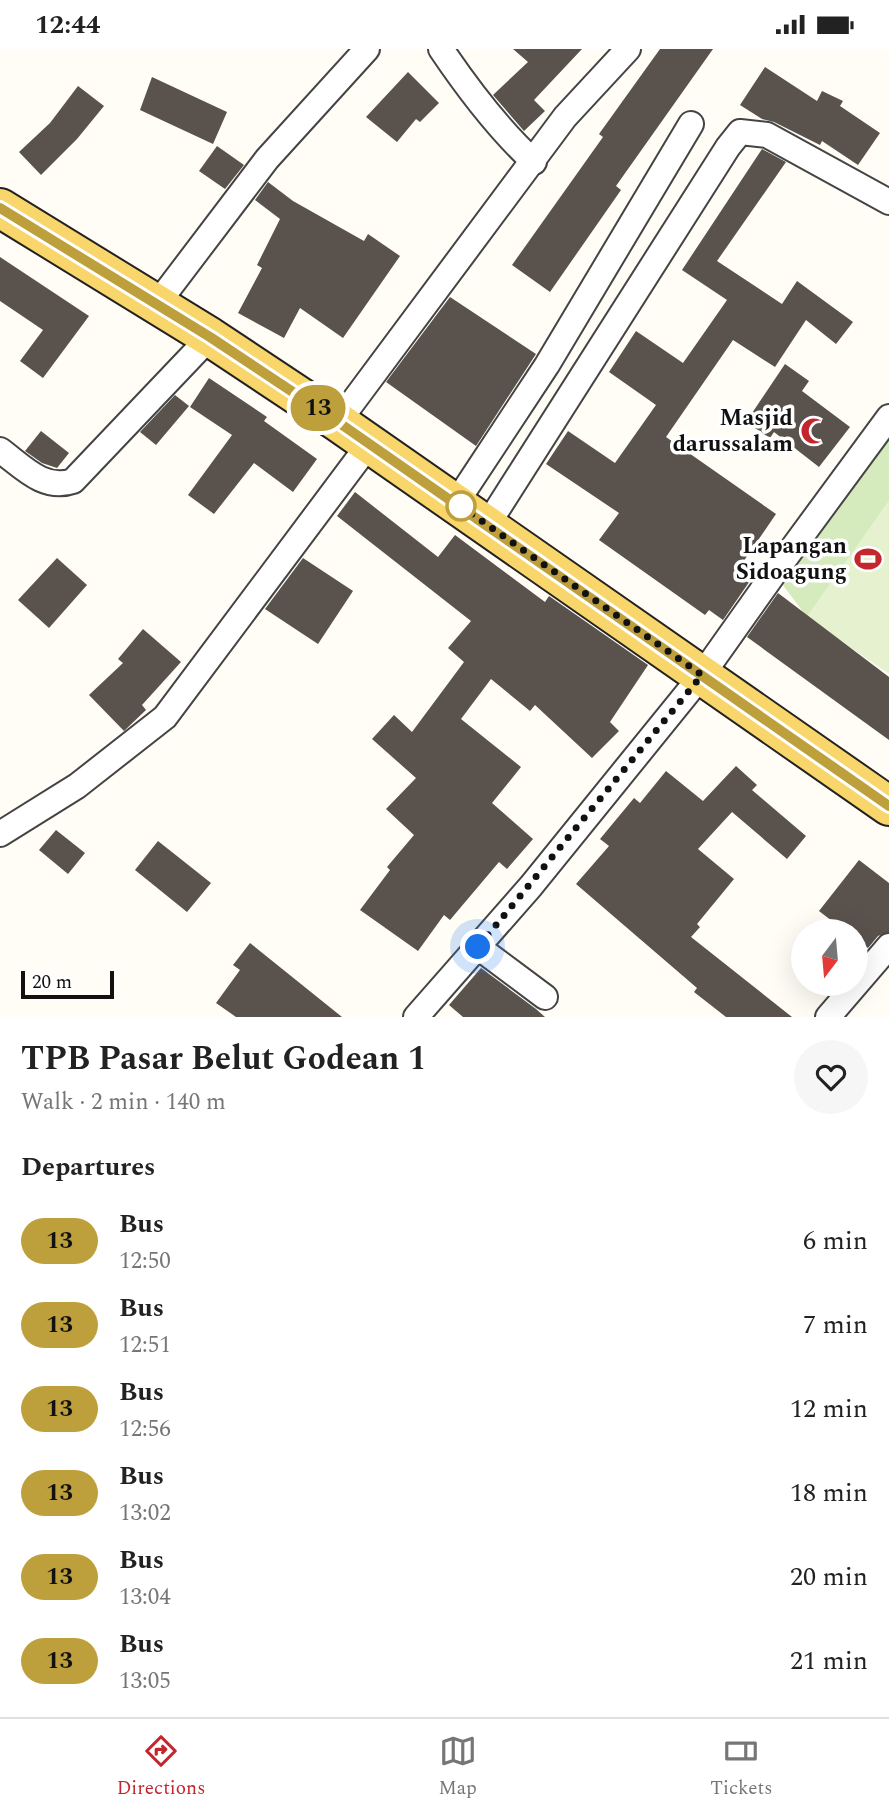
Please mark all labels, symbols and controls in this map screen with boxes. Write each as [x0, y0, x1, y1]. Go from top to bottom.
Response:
text: 12:44 [35, 5, 100, 45]
line badge: 13 [286, 385, 350, 431]
text: 13 [305, 390, 331, 426]
place label: Masjid darussalam [673, 401, 793, 462]
mosque icon: Masjid darussalam [799, 416, 829, 446]
unlabelled marker [446, 491, 476, 521]
place label: Lapangan Sidoagung [736, 529, 847, 590]
sports icon: Lapangan Sidoagung [853, 544, 883, 574]
north arrow [791, 919, 868, 996]
map controls [791, 919, 868, 996]
your location [460, 929, 495, 964]
scale bar [21, 968, 114, 1000]
text: 20 m [32, 968, 72, 997]
text: TPB Pasar Belut Godean 1 [21, 1034, 426, 1084]
button: heart [794, 1040, 868, 1114]
text: Walk · 2 min · 140 m [21, 1085, 226, 1120]
text: Departures [21, 1147, 155, 1187]
text: Bus [119, 1204, 164, 1244]
text: 6 min [803, 1221, 868, 1261]
text: 13 [46, 1223, 73, 1259]
text: 12:50 [119, 1244, 171, 1279]
text: Bus [119, 1288, 164, 1328]
text: 7 min [803, 1305, 868, 1345]
text: 13 [46, 1307, 73, 1343]
text: 12:51 [119, 1328, 171, 1363]
text: Bus [119, 1372, 164, 1412]
text: 12 min [790, 1389, 868, 1429]
text: 13 [46, 1391, 73, 1427]
text: 12:56 [119, 1412, 171, 1447]
text: Bus [119, 1456, 164, 1496]
text: 18 min [790, 1473, 868, 1513]
text: 13 [46, 1475, 73, 1511]
text: 13:02 [119, 1496, 171, 1531]
text: Bus [119, 1540, 164, 1580]
text: 20 min [790, 1557, 868, 1597]
text: 13 [46, 1559, 73, 1595]
text: 13:04 [119, 1580, 171, 1615]
text: Bus [119, 1624, 164, 1664]
text: 21 min [790, 1641, 868, 1681]
text: 13 [46, 1643, 73, 1679]
text: 13:05 [119, 1664, 171, 1699]
tab: Directions [117, 1732, 205, 1803]
tab: Map [439, 1732, 477, 1803]
tab: Tickets [710, 1732, 772, 1803]

